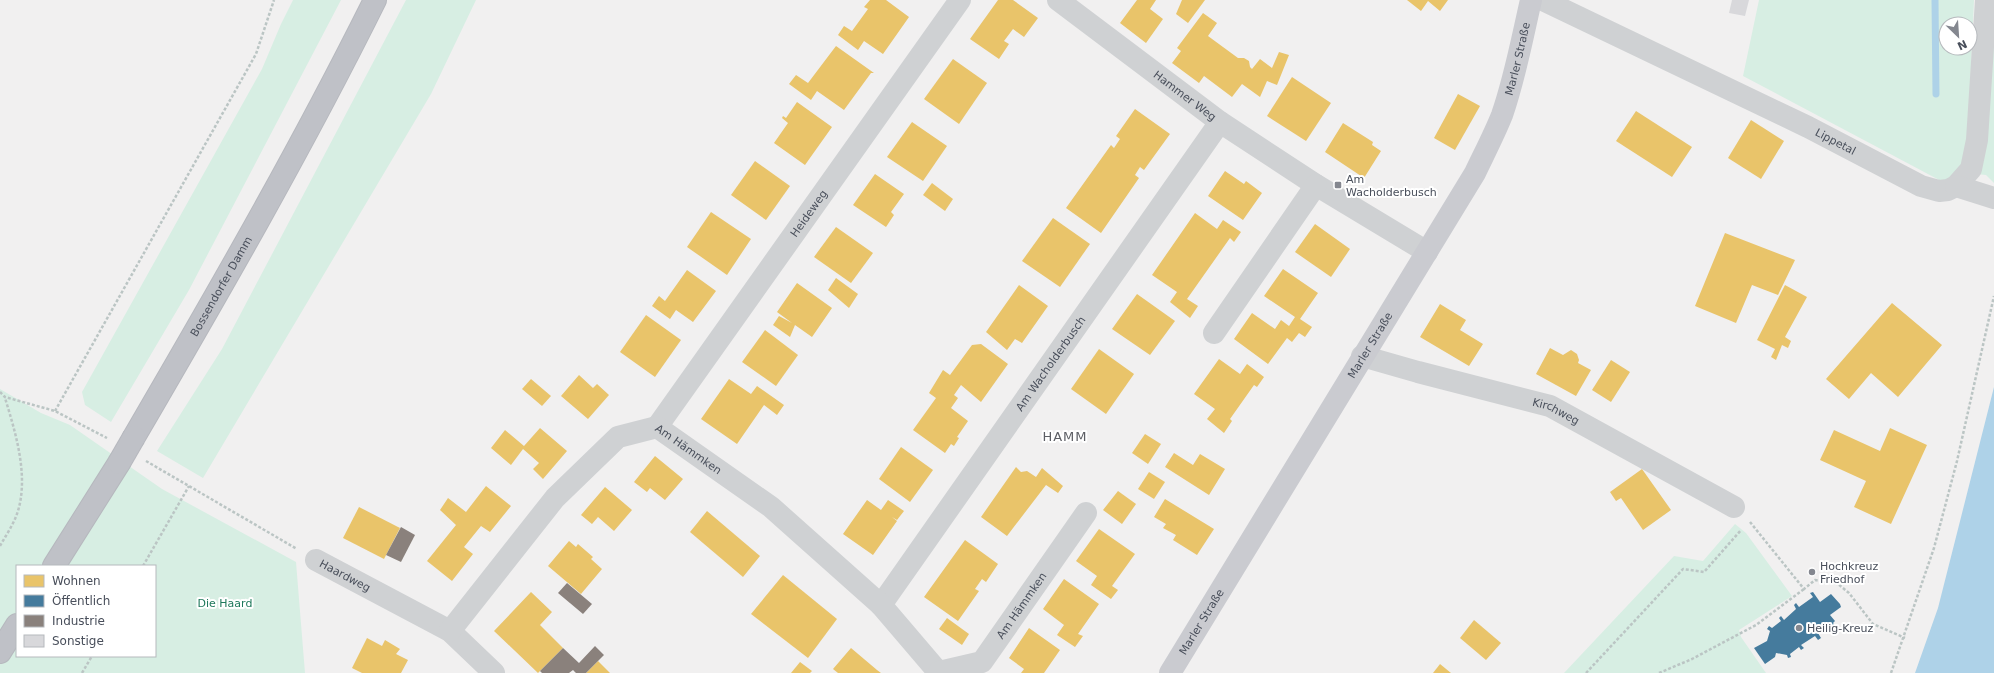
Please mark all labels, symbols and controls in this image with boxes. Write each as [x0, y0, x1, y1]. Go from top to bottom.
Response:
north arrow [1938, 16, 1978, 56]
street label: Marler Straße [1502, 21, 1532, 97]
text: N [1955, 37, 1969, 52]
street label: Hammer Weg [1151, 68, 1219, 123]
street label: Lippetal [1813, 125, 1858, 157]
place label: Am Wacholderbusch [1346, 173, 1437, 199]
marker: Am Wacholderbusch [1333, 180, 1343, 190]
street label: Heideweg [788, 187, 830, 239]
street label: Bossendorfer Damm [187, 234, 255, 339]
street label: Marler Straße [1345, 310, 1395, 381]
street label: Am Wacholderbusch [1013, 314, 1088, 413]
street label: Kirchweg [1531, 395, 1582, 427]
street label: Am Hämmken [653, 421, 724, 477]
district label: HAMM [1042, 429, 1088, 444]
street label: Haardweg [317, 557, 373, 594]
place label: Hochkreuz Friedhof [1820, 560, 1878, 586]
legend [16, 565, 156, 657]
marker: Hochkreuz Friedhof [1807, 567, 1817, 577]
street label: Am Hämmken [994, 570, 1049, 641]
text: Wohnen [52, 574, 101, 588]
street label: Marler Straße [1176, 586, 1226, 657]
text: Öffentlich [52, 592, 110, 608]
park label: Die Haard [198, 597, 252, 610]
text: Industrie [52, 614, 105, 628]
place label: Heilig-Kreuz [1807, 622, 1873, 635]
marker: Heilig-Kreuz [1794, 623, 1804, 633]
text: Sonstige [52, 634, 104, 648]

